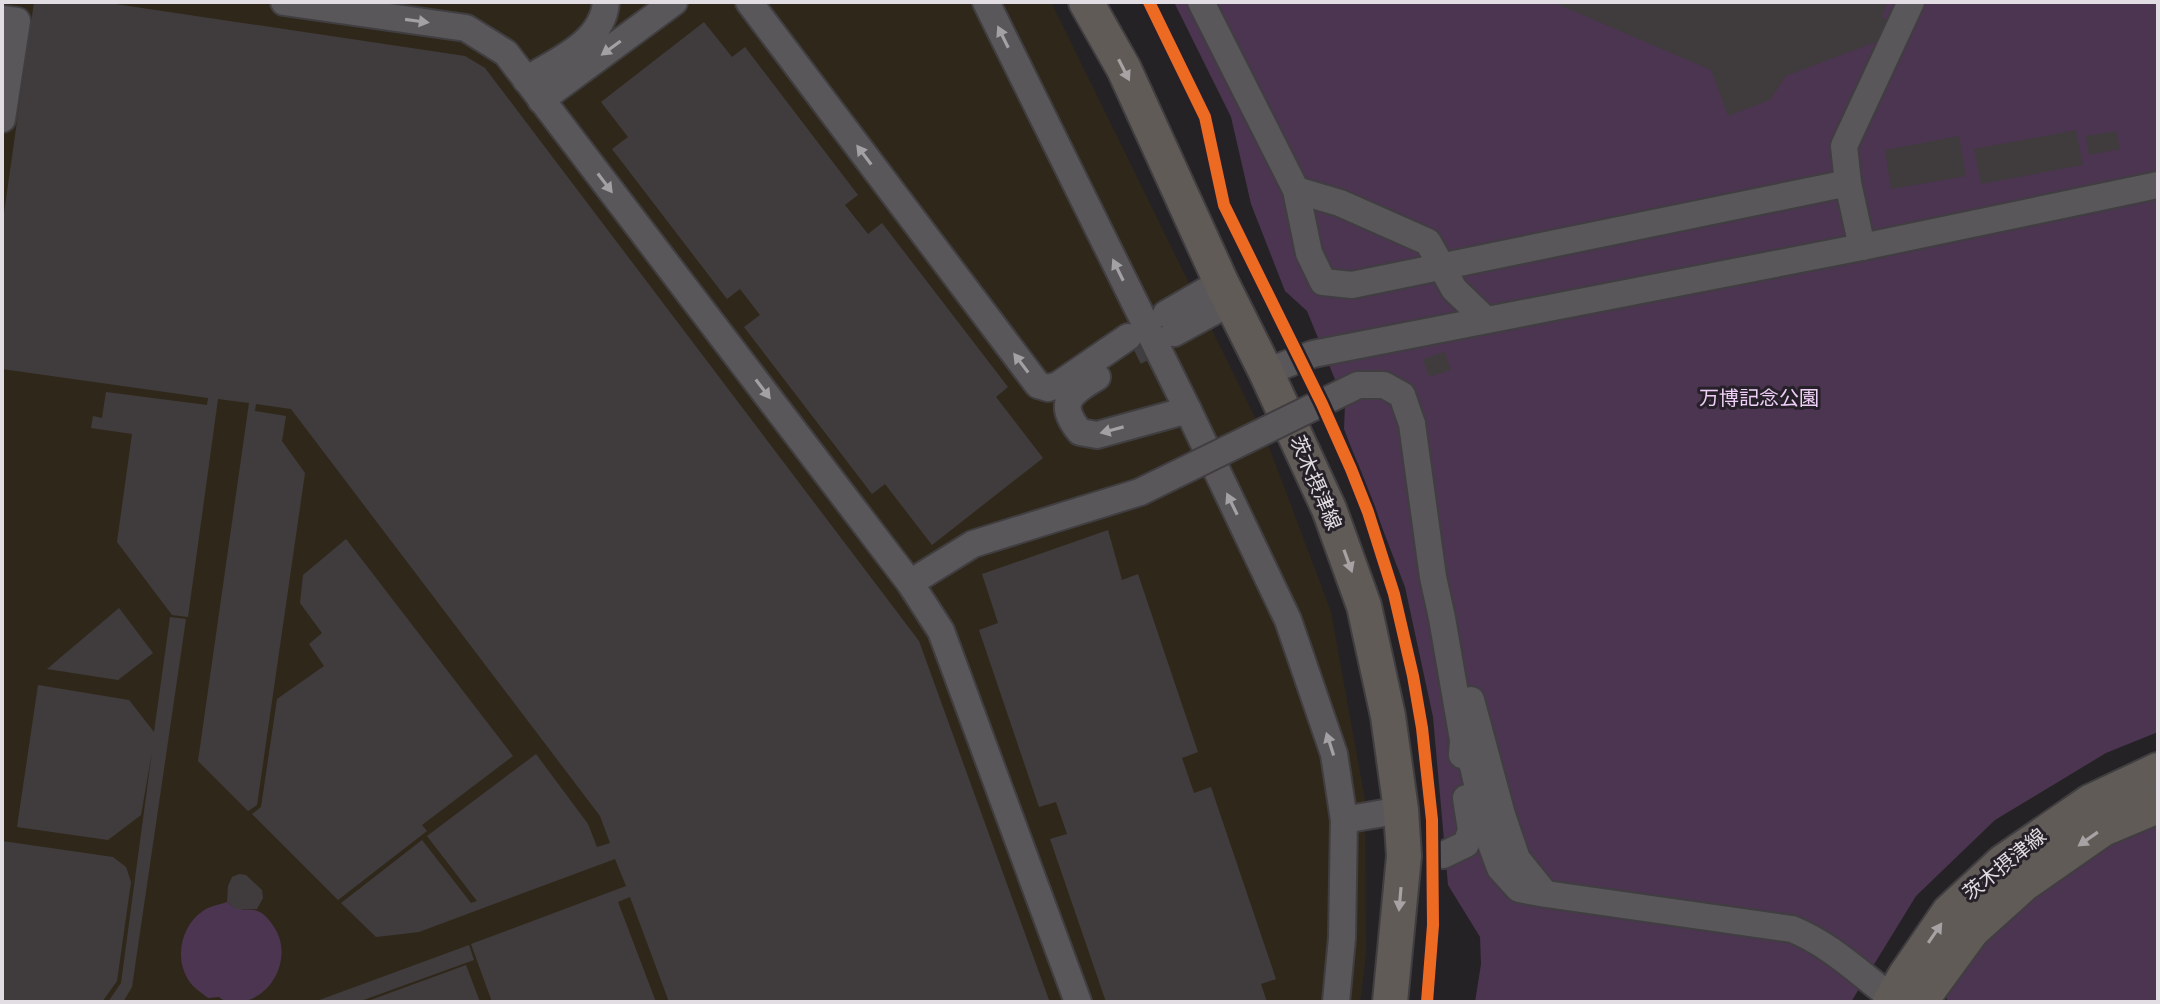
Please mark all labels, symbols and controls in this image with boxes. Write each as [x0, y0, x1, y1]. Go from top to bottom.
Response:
one-way arrow [405, 15, 430, 28]
one-way arrow [996, 25, 1010, 48]
one-way arrow [601, 40, 621, 56]
one-way arrow [1117, 59, 1130, 82]
one-way arrow [857, 145, 873, 165]
one-way arrow [596, 173, 612, 193]
one-way arrow [1111, 258, 1125, 282]
one-way arrow [1014, 352, 1029, 373]
one-way arrow [754, 379, 770, 400]
park label: 万博記念公園 [1699, 387, 1819, 411]
one-way arrow [1100, 425, 1125, 437]
street label: 茨木摂津線 [1284, 432, 1346, 534]
one-way arrow [1225, 492, 1239, 515]
one-way arrow [1342, 549, 1355, 573]
one-way arrow [1323, 732, 1336, 756]
street label: 茨木摂津線 [1959, 824, 2051, 906]
one-way arrow [2077, 832, 2098, 847]
one-way arrow [1393, 887, 1406, 912]
one-way arrow [1927, 922, 1942, 943]

